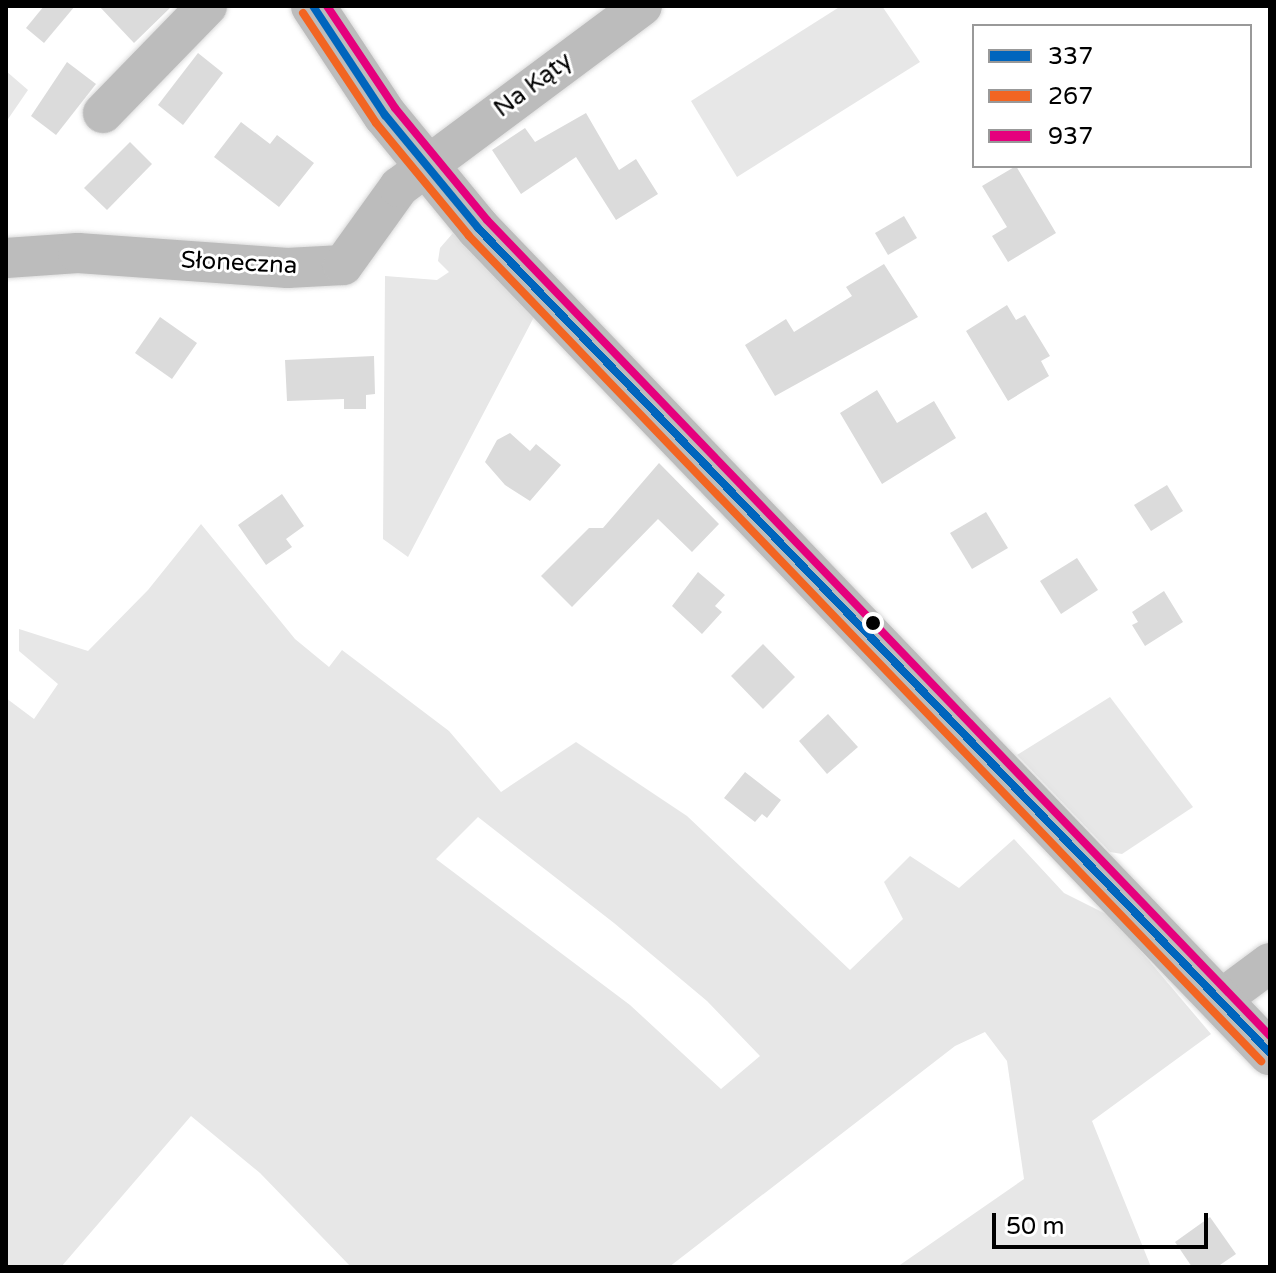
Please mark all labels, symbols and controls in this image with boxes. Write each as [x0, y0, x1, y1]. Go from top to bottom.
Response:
legend [972, 24, 1252, 168]
text: 337 [1048, 42, 1093, 71]
street label: Na Kąty [488, 46, 578, 124]
text: 267 [1048, 82, 1093, 111]
text: 937 [1048, 122, 1093, 151]
street label: Słoneczna [180, 246, 298, 280]
unlabelled marker [865, 615, 881, 631]
scale bar [996, 1197, 1212, 1247]
text: 50 m [1006, 1212, 1064, 1241]

